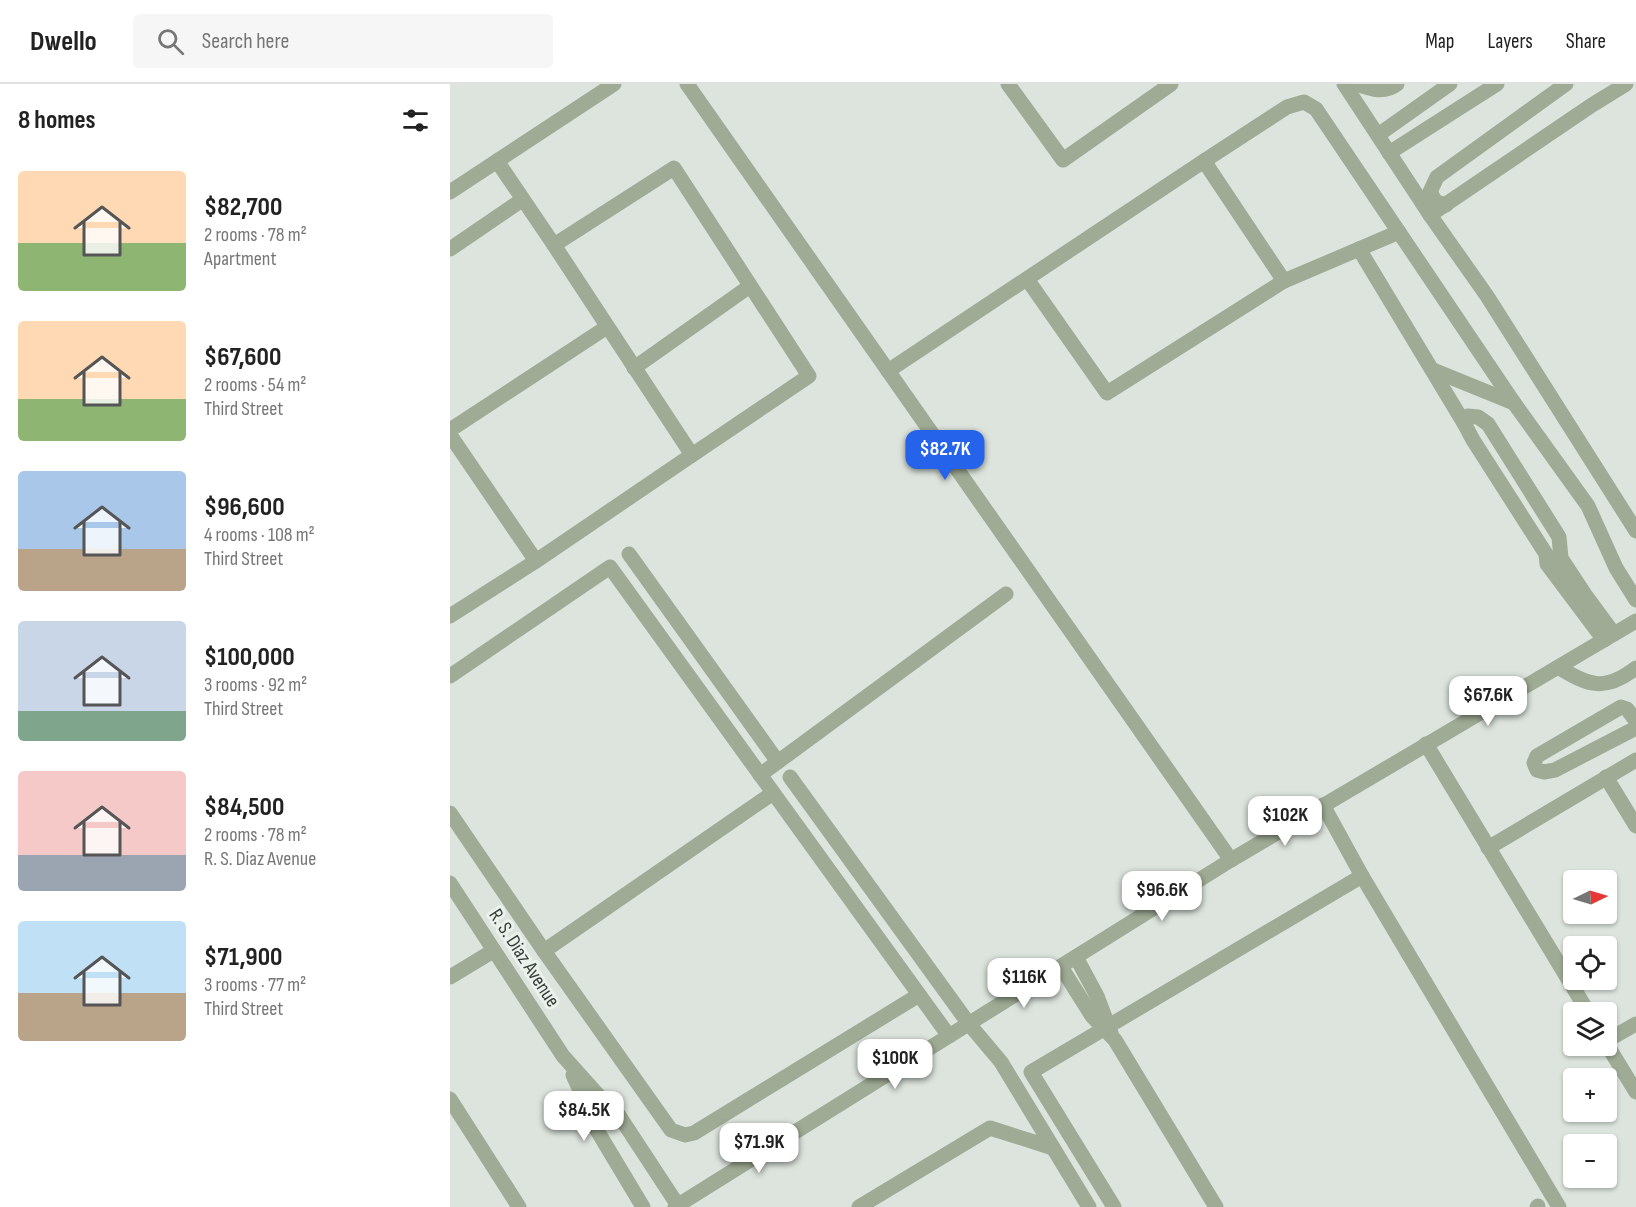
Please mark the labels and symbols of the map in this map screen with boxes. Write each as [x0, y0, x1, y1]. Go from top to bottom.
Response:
pin: $82.7K [896, 430, 994, 481]
pin: $67.6K [1439, 676, 1537, 727]
pin: $102K [1243, 796, 1327, 847]
north arrow [1563, 870, 1617, 924]
pin: $96.6K [1113, 871, 1211, 922]
street label: R. S. Diaz Avenue [483, 904, 565, 1012]
pin: $116K [982, 958, 1066, 1009]
pin: $100K [853, 1039, 937, 1090]
pin: $84.5K [535, 1091, 633, 1142]
pin: $71.9K [710, 1123, 808, 1174]

